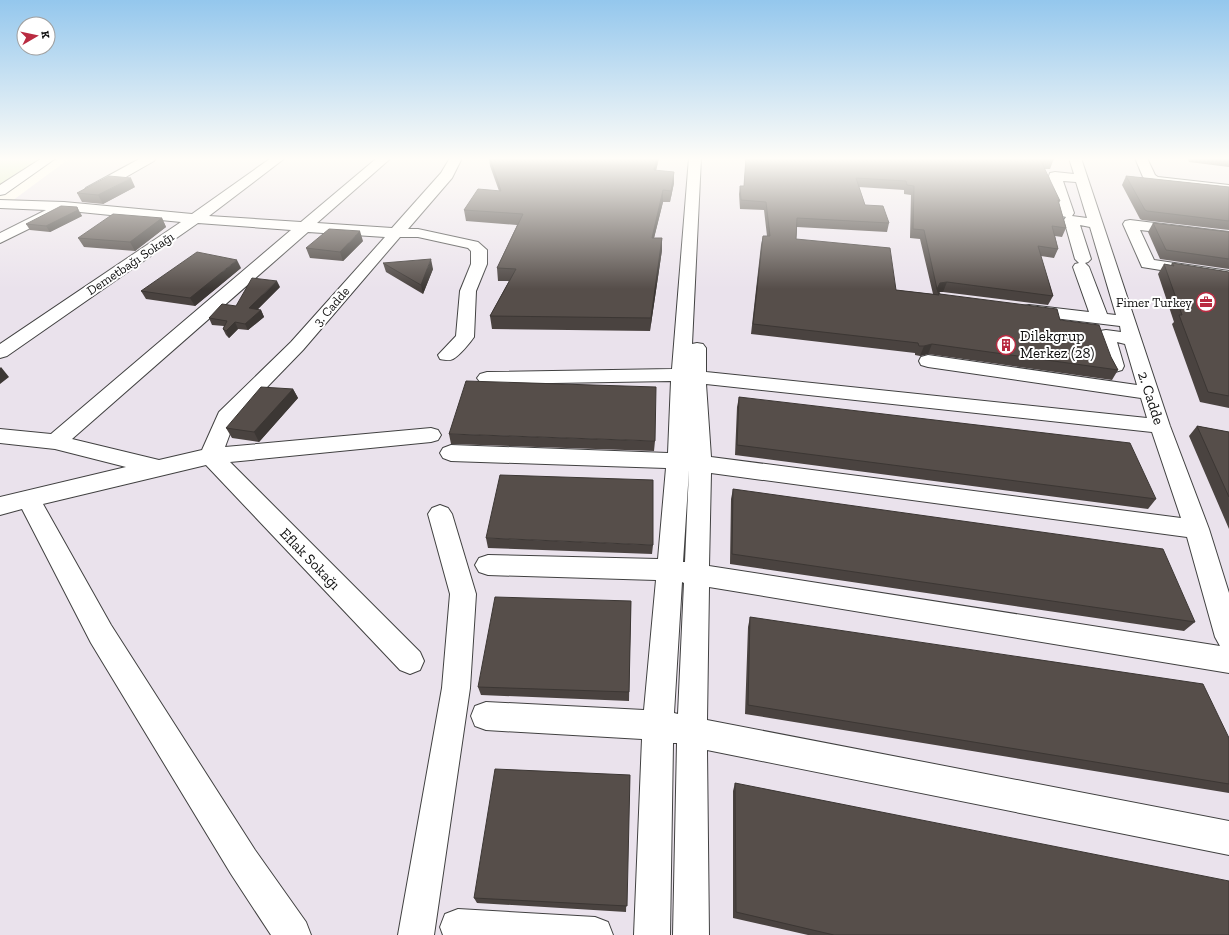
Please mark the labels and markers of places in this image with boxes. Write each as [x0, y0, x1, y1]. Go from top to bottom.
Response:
office icon: Fimer Turkey [1195, 291, 1217, 313]
place label: Fimer Turkey [1116, 295, 1192, 310]
place label: Dilekgrup Merkez (28) [1020, 327, 1094, 362]
building icon: Dilekgrup Merkez (28) [995, 334, 1017, 356]

